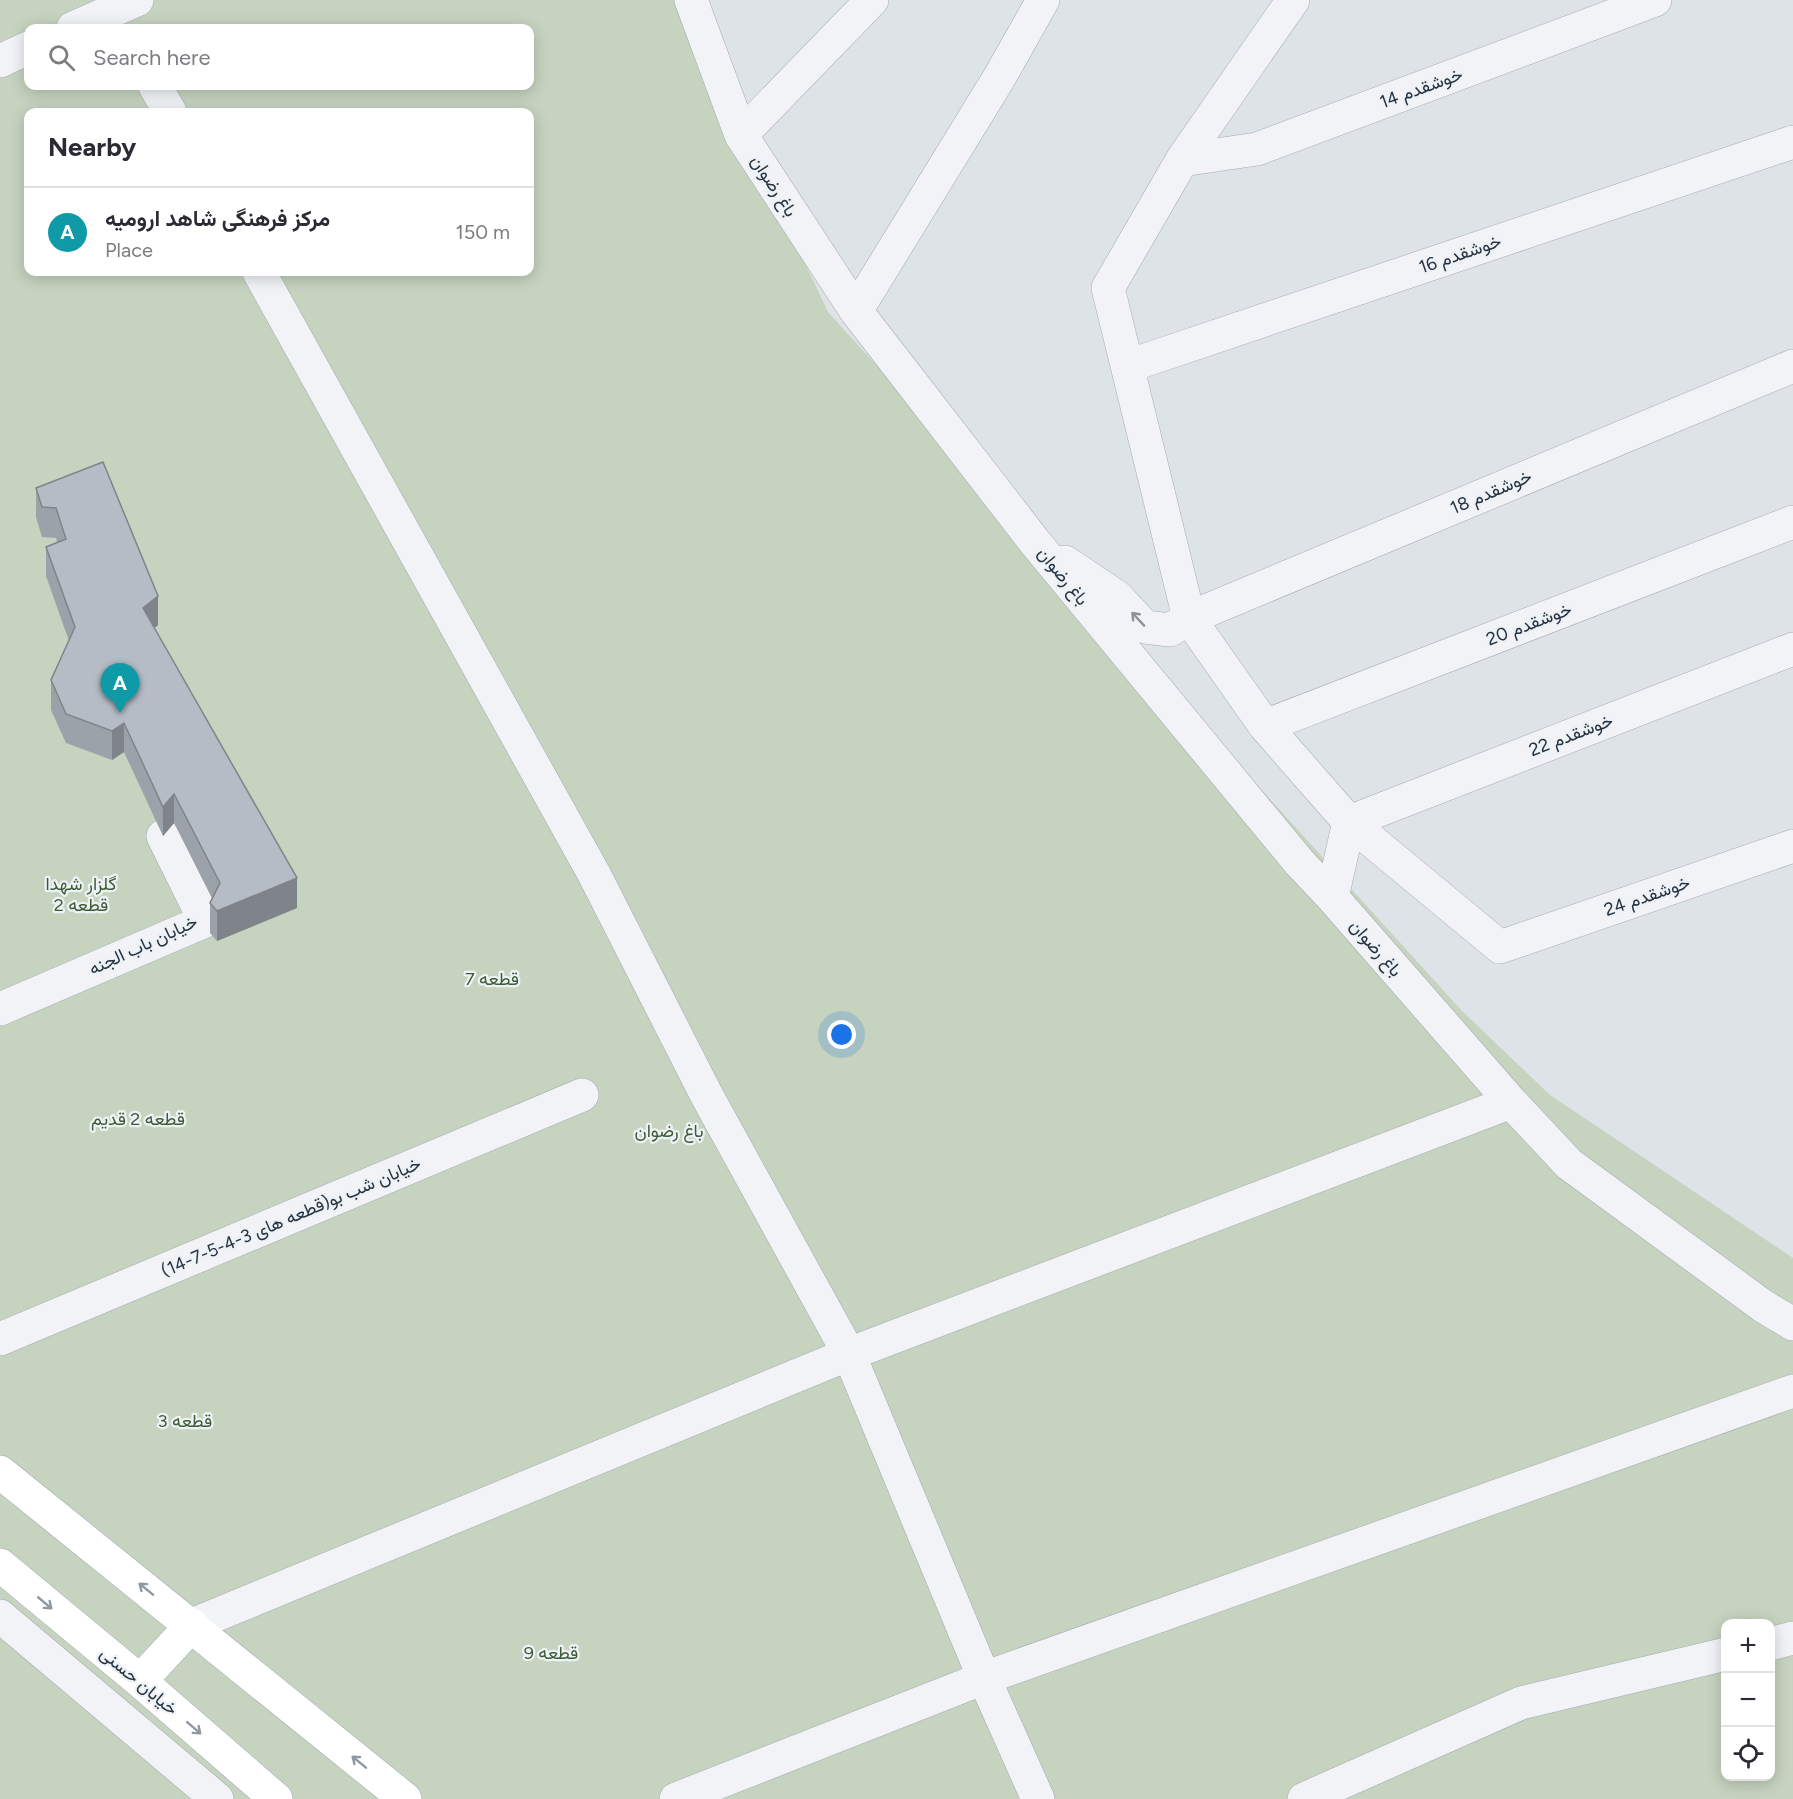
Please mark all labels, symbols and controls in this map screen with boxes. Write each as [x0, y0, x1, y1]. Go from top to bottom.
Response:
search box [24, 24, 534, 90]
icon: search [45, 41, 78, 74]
text: Search here [93, 44, 211, 71]
street label: خوشقدم 14 [1377, 63, 1466, 114]
text: Nearby [48, 131, 136, 163]
street label: باغ رضوان [745, 151, 802, 221]
text: مرکز فرهنگی شاهد ارومیه [105, 205, 330, 232]
text: A [60, 220, 75, 244]
text: 150 m [455, 220, 510, 244]
street label: خوشقدم 16 [1416, 230, 1504, 279]
text: Place [105, 238, 153, 262]
street label: خوشقدم 18 [1447, 465, 1535, 520]
street label: باغ رضوان [1032, 542, 1093, 610]
street label: خوشقدم 20 [1483, 598, 1575, 651]
one-way arrow [1131, 612, 1145, 627]
pin: A [100, 664, 140, 713]
street label: خوشقدم 22 [1526, 709, 1616, 762]
street label: خوشقدم 24 [1601, 871, 1693, 922]
park label: گلزار شهدا قطعه 2 [45, 873, 117, 916]
street label: خیابان باب الجنه [85, 910, 201, 980]
street label: باغ رضوان [1344, 915, 1407, 982]
park label: قطعه 7 [465, 968, 519, 990]
your location [827, 1020, 856, 1049]
park label: قطعه 2 قدیم [91, 1108, 185, 1131]
park label: باغ رضوان [635, 1120, 703, 1143]
street label: خیابان شب بو(قطعه های 3-4-5-7-14) [158, 1152, 424, 1282]
park label: قطعه 3 [158, 1410, 212, 1432]
one-way arrow [138, 1582, 154, 1595]
one-way arrow [37, 1596, 52, 1610]
map controls [1721, 1619, 1775, 1781]
button: + [1721, 1619, 1775, 1673]
street label: خیابان حسنی [96, 1642, 182, 1720]
park label: قطعه 9 [524, 1642, 578, 1664]
button: − [1721, 1673, 1775, 1727]
one-way arrow [186, 1722, 202, 1735]
button: locate [1721, 1727, 1775, 1781]
one-way arrow [352, 1755, 367, 1769]

